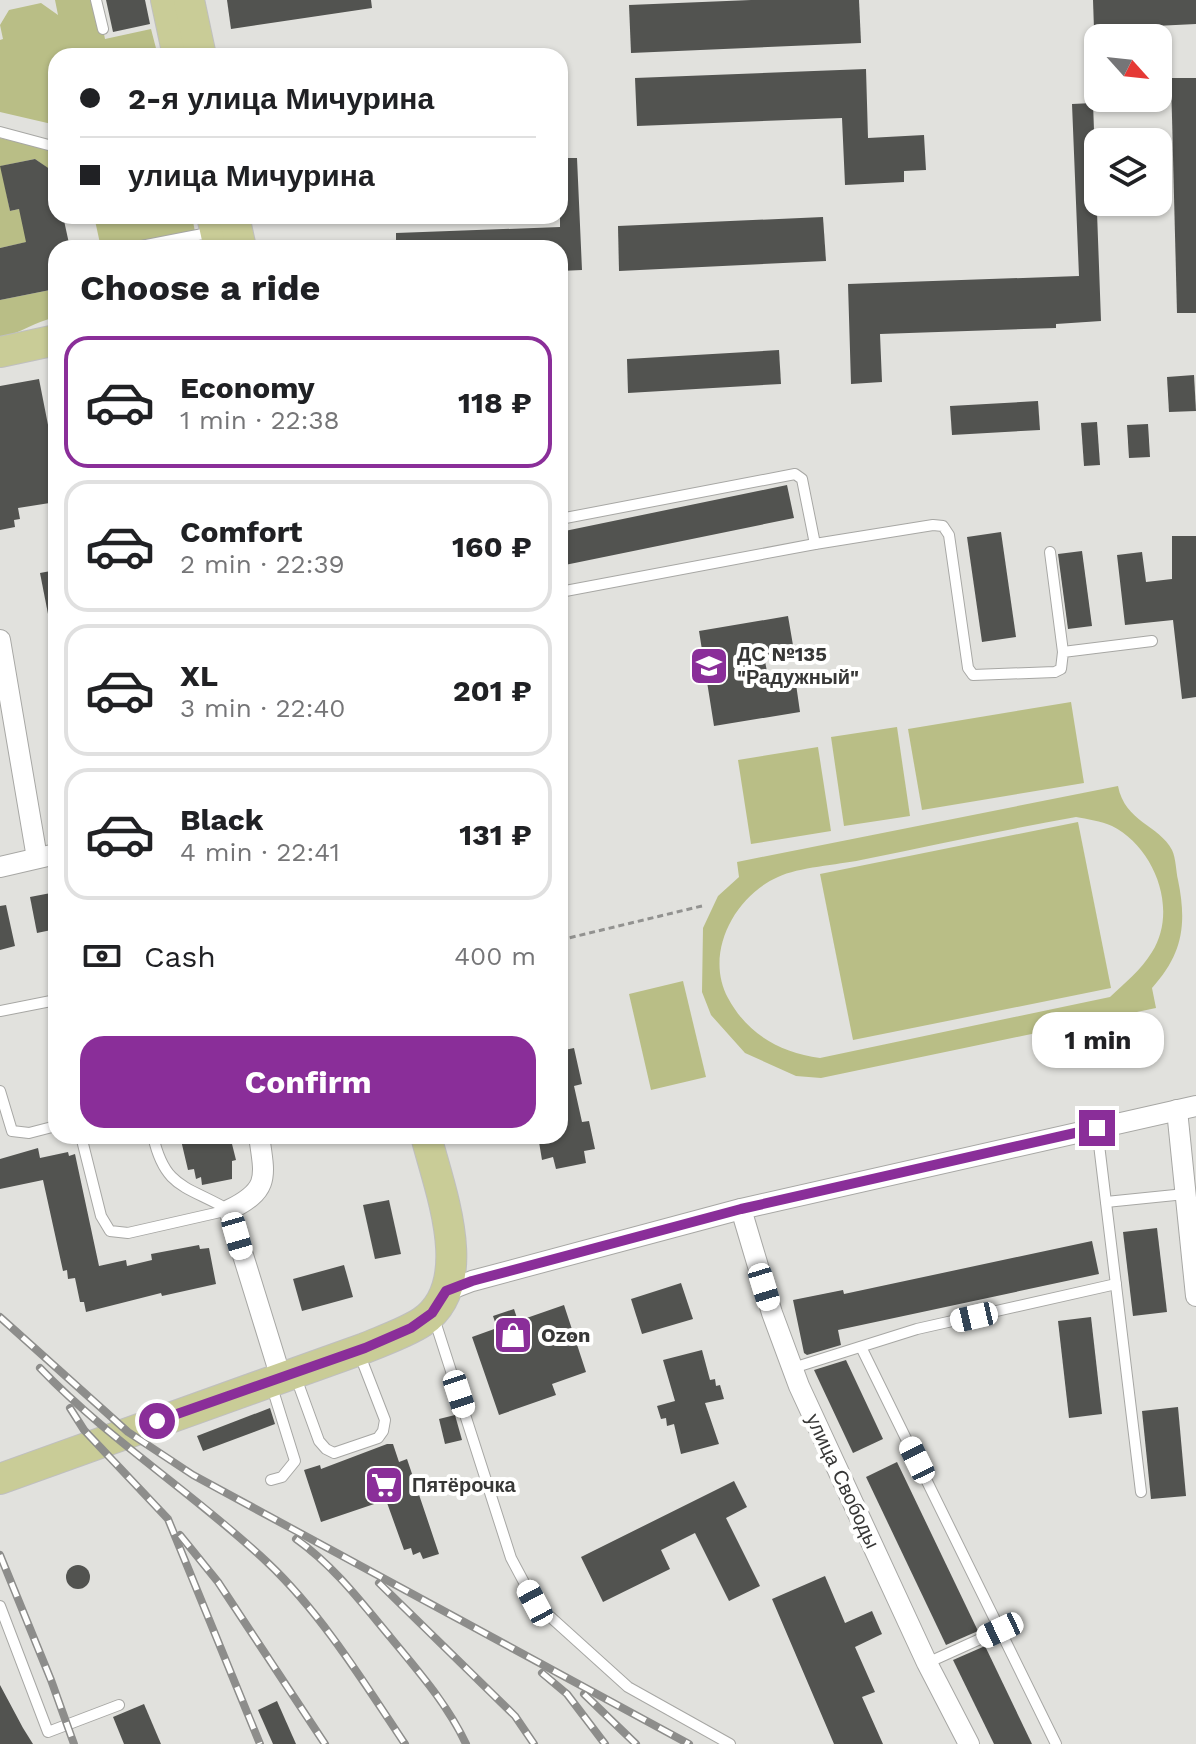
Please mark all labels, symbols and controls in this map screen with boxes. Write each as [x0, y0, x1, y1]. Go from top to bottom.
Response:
north arrow [1084, 24, 1172, 112]
map controls [1084, 24, 1172, 216]
text: 2-я улица Мичурина [128, 81, 434, 116]
button: layers [1084, 128, 1172, 216]
text: улица Мичурина [128, 158, 375, 193]
text: Choose a ride [80, 267, 320, 309]
icon: car [84, 366, 156, 438]
text: Economy [180, 370, 315, 405]
text: 118 ₽ [458, 385, 532, 420]
text: 1 min · 22:38 [180, 405, 340, 435]
icon: car [84, 510, 156, 582]
text: Comfort [180, 514, 302, 549]
text: 160 ₽ [452, 529, 532, 564]
text: 2 min · 22:39 [180, 549, 345, 579]
place label: ДС №135 "Радужный" [737, 642, 859, 689]
school or university icon: ДС №135 "Радужный" [688, 645, 730, 687]
icon: car [84, 654, 156, 726]
text: XL [180, 658, 218, 693]
text: 201 ₽ [453, 673, 532, 708]
text: 3 min · 22:40 [180, 693, 346, 723]
icon: car [84, 798, 156, 870]
text: Black [180, 802, 264, 837]
text: 131 ₽ [459, 817, 532, 852]
text: 4 min · 22:41 [180, 837, 340, 867]
icon: cash [80, 934, 124, 978]
text: Cash [144, 939, 216, 974]
text: 400 m [454, 941, 536, 971]
callout: 1 min [1031, 1012, 1163, 1068]
text: 1 min [1065, 1025, 1131, 1055]
button: Confirm [80, 1036, 536, 1128]
route end [1079, 1110, 1115, 1146]
car [219, 1210, 255, 1262]
car [746, 1261, 782, 1313]
car [948, 1300, 1000, 1334]
shop icon: Ozon [492, 1314, 534, 1356]
place label: Ozon [541, 1323, 590, 1347]
car [440, 1367, 478, 1421]
route start [139, 1403, 175, 1439]
street label: улица Свободы [801, 1410, 885, 1552]
car [896, 1433, 938, 1487]
supermarket icon: Пятёрочка [363, 1464, 405, 1506]
place label: Пятёрочка [412, 1473, 517, 1497]
car [513, 1576, 557, 1630]
car [973, 1609, 1027, 1651]

